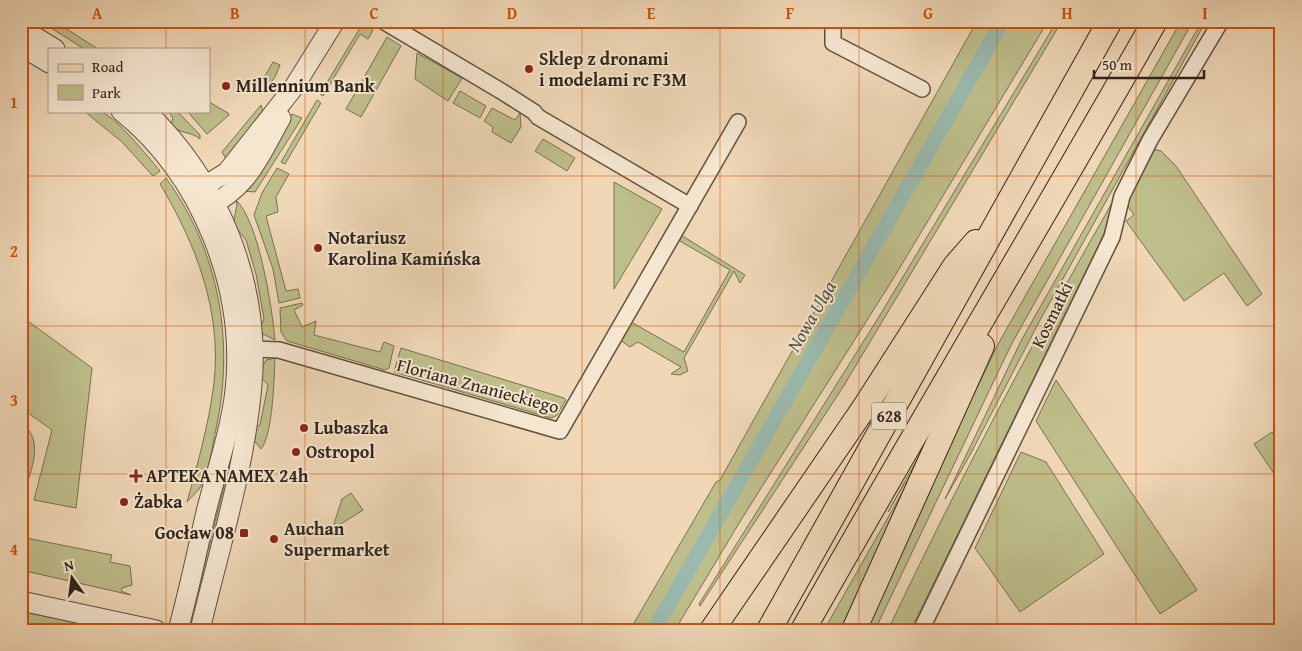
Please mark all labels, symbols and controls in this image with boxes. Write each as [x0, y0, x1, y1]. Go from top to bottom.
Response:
text: A [92, 1, 103, 25]
text: B [230, 1, 240, 25]
text: C [369, 1, 379, 25]
text: D [507, 1, 517, 25]
text: E [647, 1, 656, 25]
text: F [786, 1, 794, 25]
text: G [923, 1, 933, 25]
text: H [1061, 1, 1073, 25]
text: I [1202, 1, 1208, 25]
place label: Sklep z dronami i modelami rc F3M [539, 45, 687, 93]
legend [48, 48, 210, 112]
scale bar [1094, 48, 1204, 80]
text: 50 m [1102, 54, 1133, 75]
text: Road [92, 56, 123, 77]
marker: Sklep z dronami i modelami rc F3M [523, 63, 535, 75]
place label: Millennium Bank [236, 72, 376, 99]
marker: Millennium Bank [220, 80, 232, 92]
text: Park [92, 82, 121, 103]
text: 1 [10, 90, 18, 114]
place label: Notariusz Karolina Kamińska [328, 224, 481, 272]
text: 2 [10, 239, 18, 263]
marker: Notariusz Karolina Kamińska [312, 242, 324, 254]
water label: Nowa Ulga [779, 275, 843, 358]
street label: Kosmatki [1024, 277, 1079, 352]
street label: Floriana Znanieckiego [394, 351, 562, 420]
text: 3 [10, 388, 18, 412]
road number: 628 [872, 402, 906, 430]
place label: Lubaszka [314, 414, 389, 441]
marker: Lubaszka [298, 422, 310, 434]
place label: Ostropol [306, 438, 375, 465]
marker: Ostropol [290, 446, 302, 458]
place label: APTEKA NAMEX 24h [146, 462, 309, 489]
marker: APTEKA NAMEX 24h [130, 470, 142, 482]
place label: Żabka [134, 488, 183, 515]
marker: Żabka [118, 496, 130, 508]
place label: Auchan Supermarket [284, 515, 390, 563]
place label: Gocław 08 [155, 519, 234, 546]
marker: Gocław 08 [238, 527, 250, 539]
marker: Auchan Supermarket [268, 533, 280, 545]
text: 4 [10, 537, 18, 561]
north arrow [48, 554, 98, 604]
text: N [62, 554, 76, 576]

